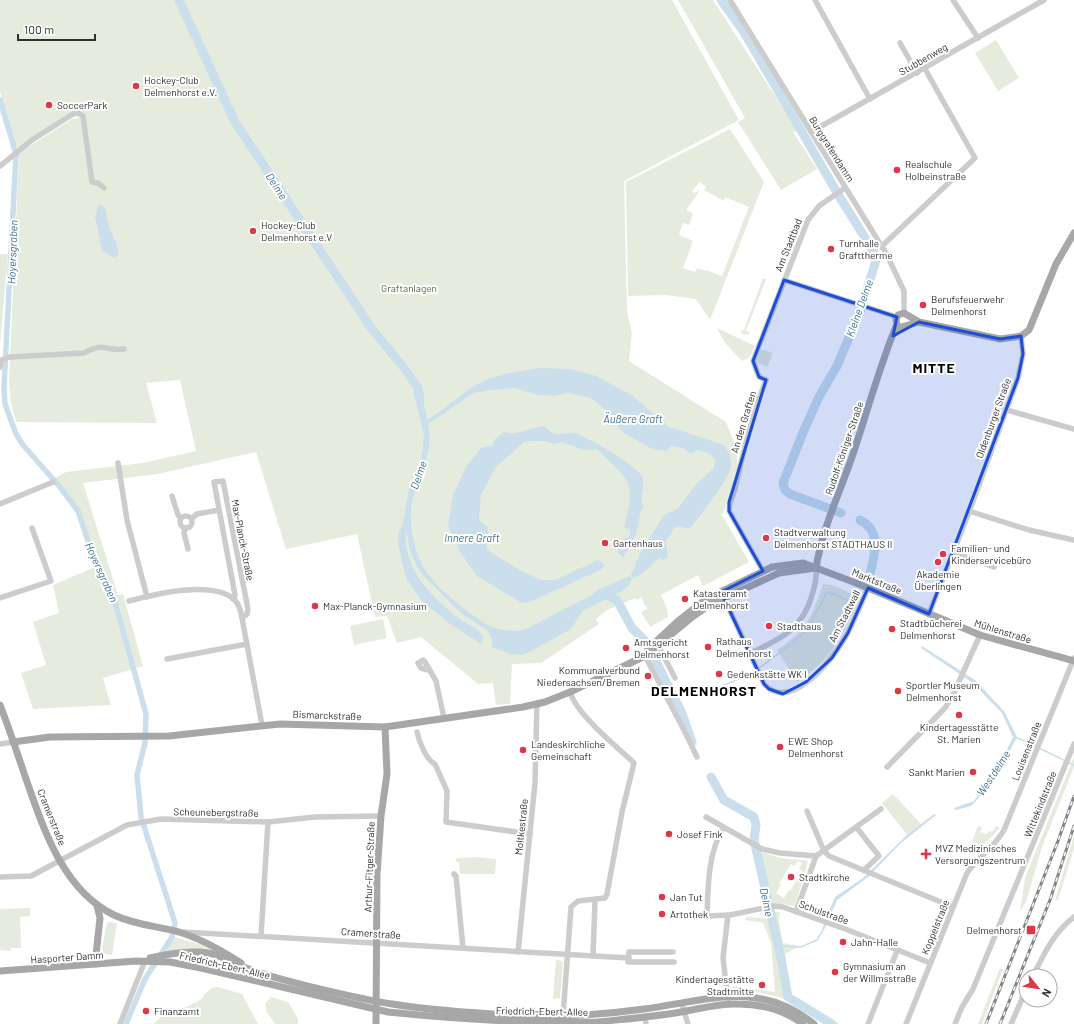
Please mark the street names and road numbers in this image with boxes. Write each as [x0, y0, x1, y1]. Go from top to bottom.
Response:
street label: Stubbenweg [897, 40, 949, 78]
street label: Burggrafendamm [807, 114, 857, 184]
street label: Am Stadtbad [772, 217, 804, 273]
street label: Oldenburger Straße [973, 376, 1013, 460]
street label: An den Graften [728, 390, 758, 454]
street label: Rudolf-Königer-Straße [822, 400, 866, 496]
street label: Max-Planck-Straße [229, 498, 257, 582]
street label: Marktstraße [850, 566, 904, 596]
street label: Am Stadtwall [826, 588, 862, 644]
street label: Mühlenstraße [973, 617, 1033, 645]
street label: Bismarckstraße [292, 708, 362, 722]
street label: Louisenstraße [1009, 720, 1043, 782]
street label: Wittekindstraße [1021, 769, 1059, 839]
street label: Cramerstraße [35, 787, 69, 847]
street label: Moltkestraße [512, 798, 530, 856]
street label: Scheunebergstraße [173, 805, 259, 819]
street label: Arthur-Fitger-Straße [361, 821, 377, 913]
street label: Schulstraße [797, 897, 851, 927]
street label: Koppelstraße [919, 898, 951, 956]
street label: Cramerstraße [341, 925, 401, 941]
street label: Hasporter Damm [30, 948, 104, 966]
street label: Friedrich-Ebert-Allee [179, 949, 271, 981]
street label: Friedrich-Ebert-Allee [496, 1004, 588, 1018]

